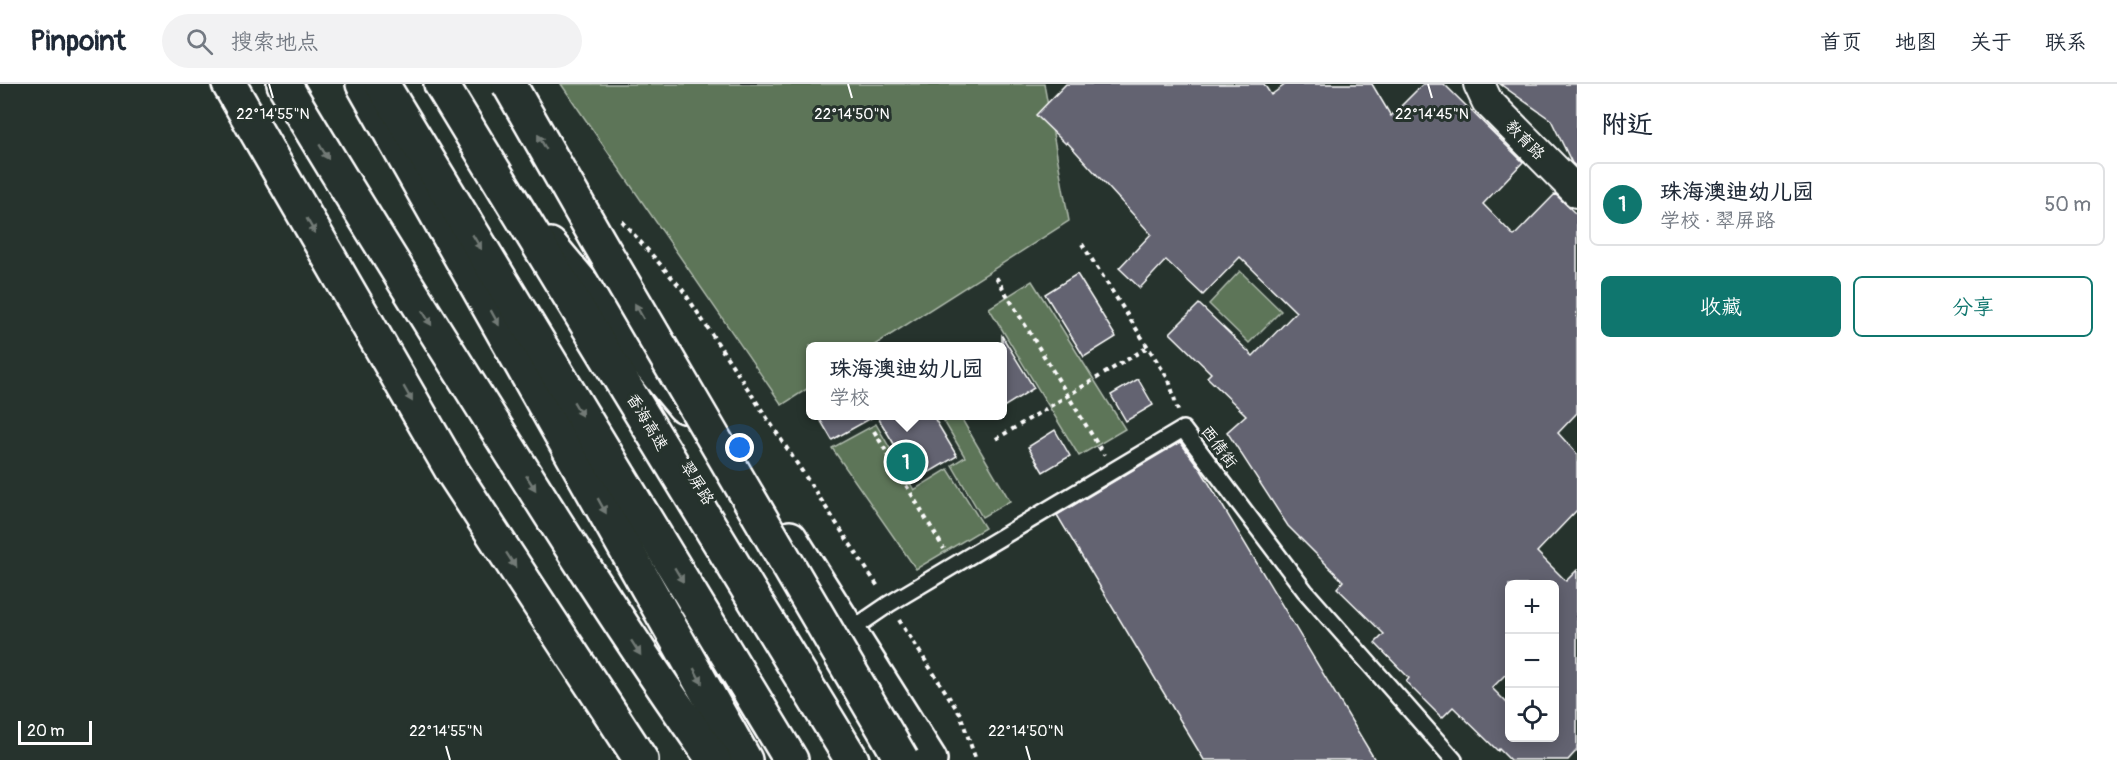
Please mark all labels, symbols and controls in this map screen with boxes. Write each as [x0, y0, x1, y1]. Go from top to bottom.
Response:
search box [162, 14, 582, 68]
text: Pinpoint [30, 24, 126, 59]
icon: search [183, 25, 216, 58]
text: 搜索地点 [231, 28, 319, 56]
text: 首页 [1820, 29, 1862, 56]
text: 地图 [1895, 29, 1937, 56]
text: 关于 [1970, 29, 2012, 56]
text: 联系 [2045, 29, 2087, 56]
text: 22°14'55"N [236, 105, 310, 124]
text: 22°14'50"N [814, 105, 890, 124]
text: 22°14'45"N [1395, 105, 1469, 124]
text: 附近 [1601, 109, 1653, 141]
street label: 教育路 [1501, 116, 1549, 164]
one-way arrow [537, 133, 547, 150]
one-way arrow [319, 144, 330, 160]
text: 珠海澳迪幼儿园 [1660, 178, 1814, 206]
text: 1 [1619, 192, 1626, 217]
text: 50 m [2044, 192, 2091, 217]
text: 学校 · 翠屏路 [1660, 208, 1775, 233]
one-way arrow [305, 217, 315, 234]
one-way arrow [472, 234, 483, 250]
button: 收藏 [1601, 276, 1841, 337]
button: 分享 [1853, 276, 2093, 337]
one-way arrow [634, 303, 645, 319]
one-way arrow [422, 310, 433, 326]
one-way arrow [490, 310, 501, 326]
popup [806, 342, 1007, 420]
text: 珠海澳迪幼儿园 [829, 355, 984, 383]
text: 学校 [829, 385, 869, 410]
one-way arrow [403, 386, 414, 402]
street label: 香海高速 [622, 389, 672, 455]
one-way arrow [573, 401, 584, 417]
street label: 西倩街 [1197, 422, 1241, 472]
your location [725, 433, 754, 462]
pin: 1 [886, 440, 926, 484]
street label: 翠屏路 [676, 457, 718, 509]
one-way arrow [525, 475, 536, 491]
one-way arrow [597, 498, 607, 515]
one-way arrow [505, 552, 516, 568]
one-way arrow [674, 567, 685, 583]
map controls [1505, 580, 1559, 742]
button: + [1505, 580, 1559, 634]
button: − [1505, 634, 1559, 688]
one-way arrow [630, 639, 641, 656]
one-way arrow [692, 667, 702, 684]
button: locate [1505, 688, 1559, 742]
scale bar [18, 718, 92, 746]
text: 20 m [27, 721, 65, 741]
text: 22°14'55"N [409, 722, 483, 741]
text: 22°14'50"N [988, 722, 1064, 741]

